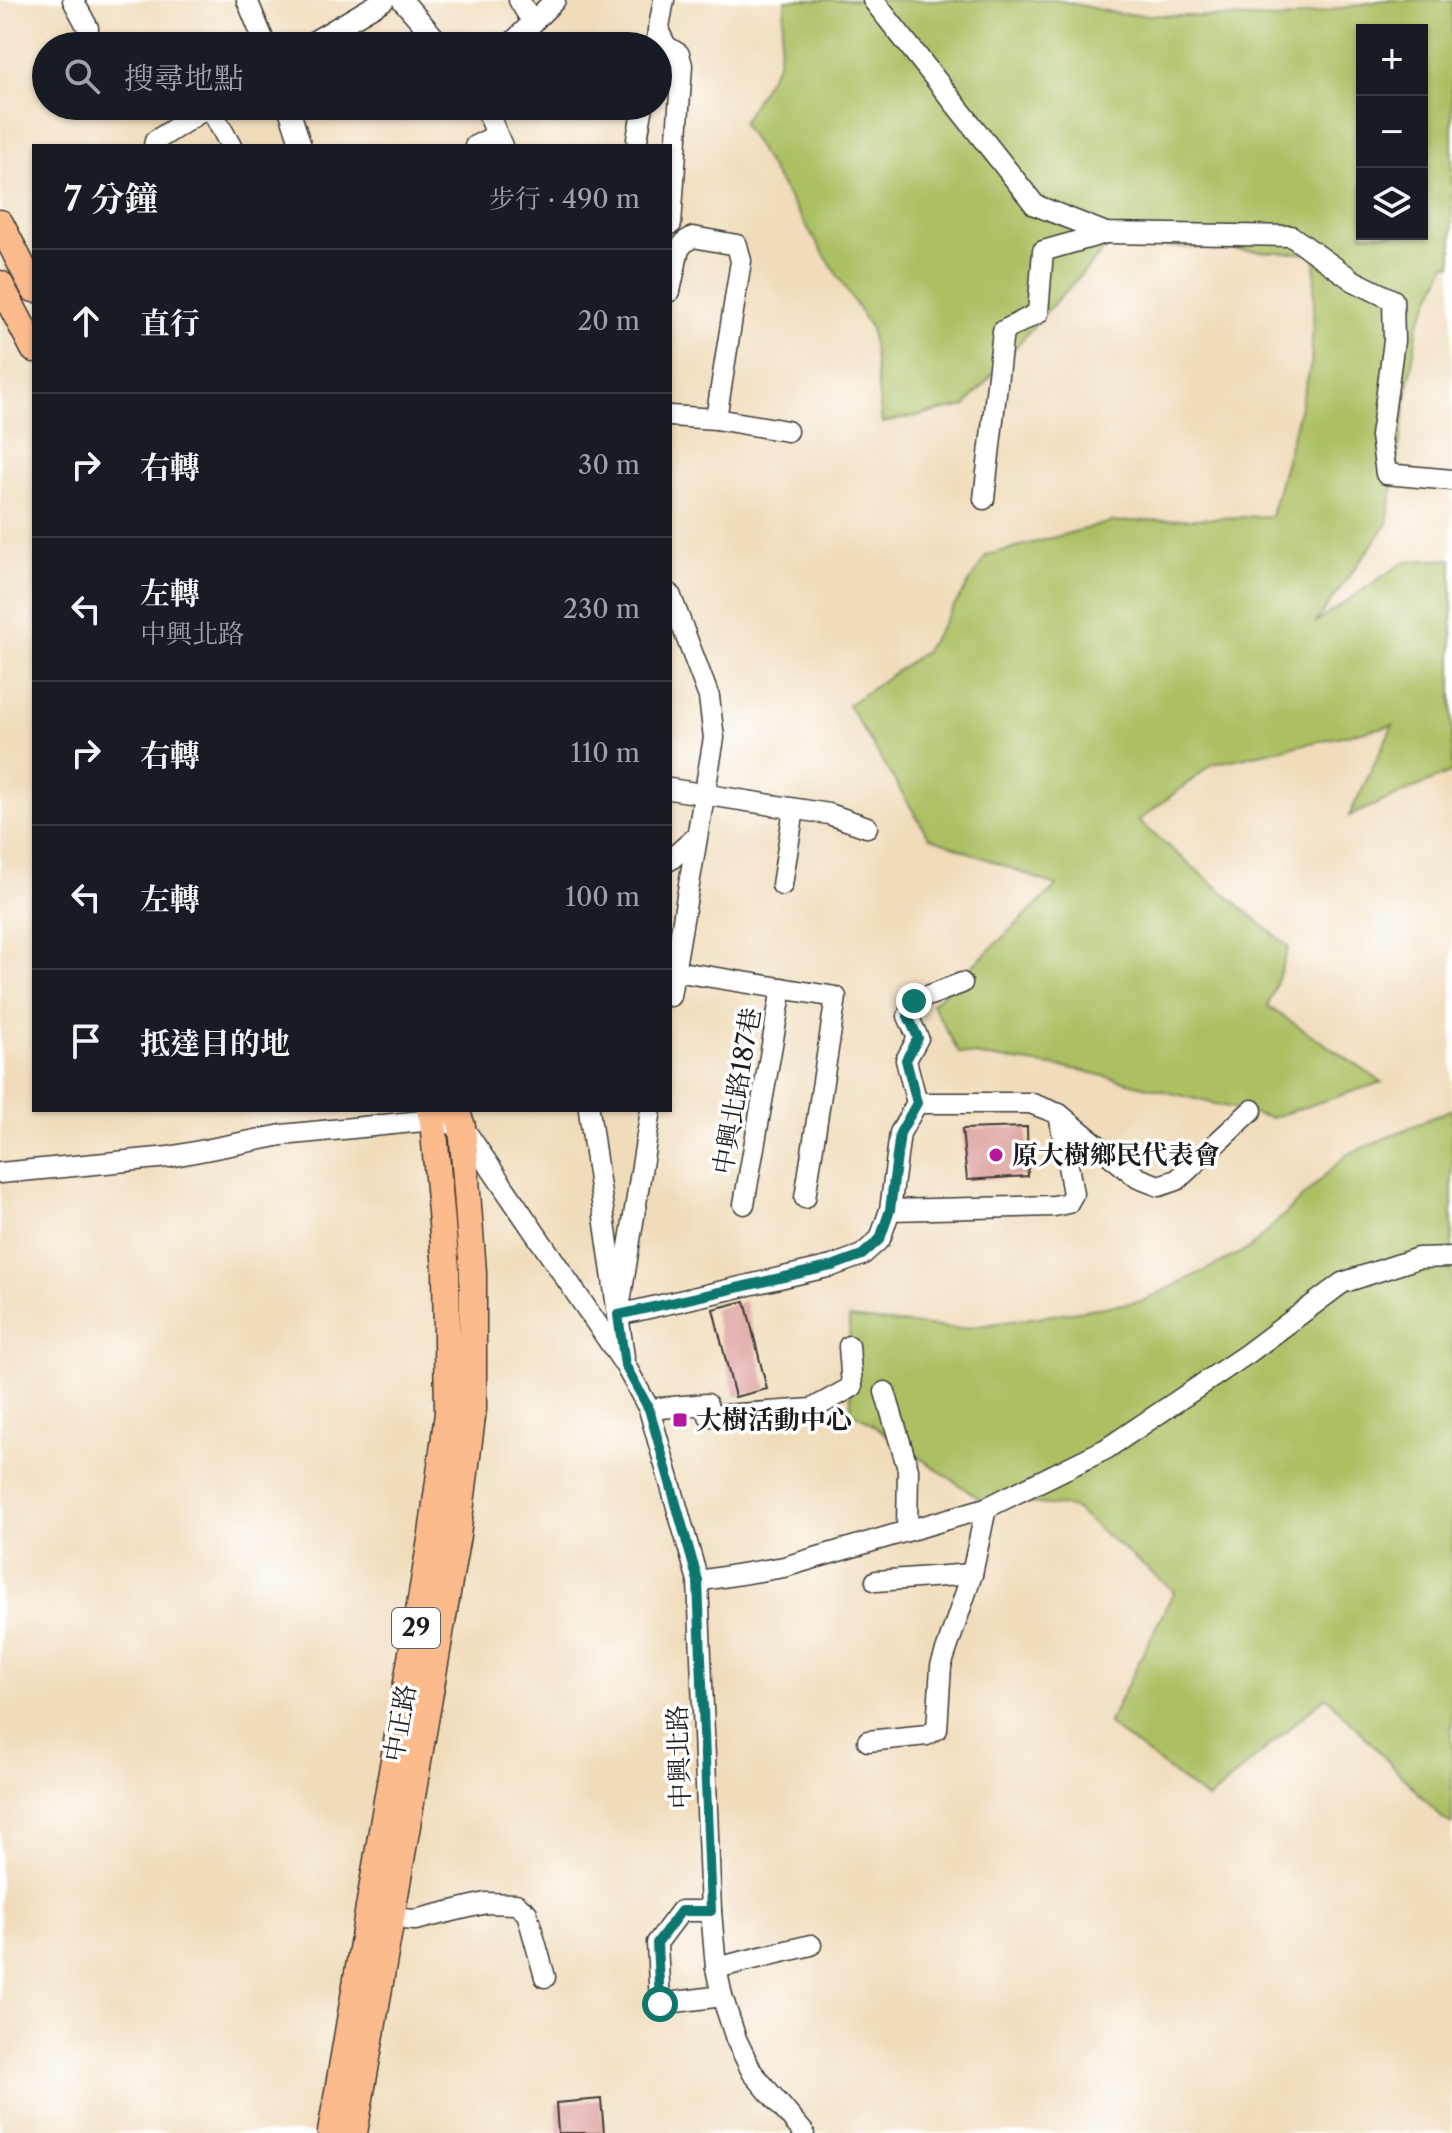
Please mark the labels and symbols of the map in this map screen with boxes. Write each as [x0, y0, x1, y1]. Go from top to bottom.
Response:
route end [896, 983, 932, 1019]
street label: 中興北路187巷 [707, 1005, 767, 1177]
place label: 原大樹鄉民代表會 [1012, 1139, 1220, 1171]
marker: 原大樹鄉民代表會 [987, 1146, 1005, 1164]
place label: 大樹活動中心 [696, 1404, 852, 1436]
marker: 大樹活動中心 [671, 1411, 689, 1429]
road number: 29 [392, 1608, 440, 1648]
street label: 中正路 [377, 1682, 423, 1764]
street label: 中興北路 [661, 1704, 697, 1810]
route start [642, 1986, 678, 2022]

